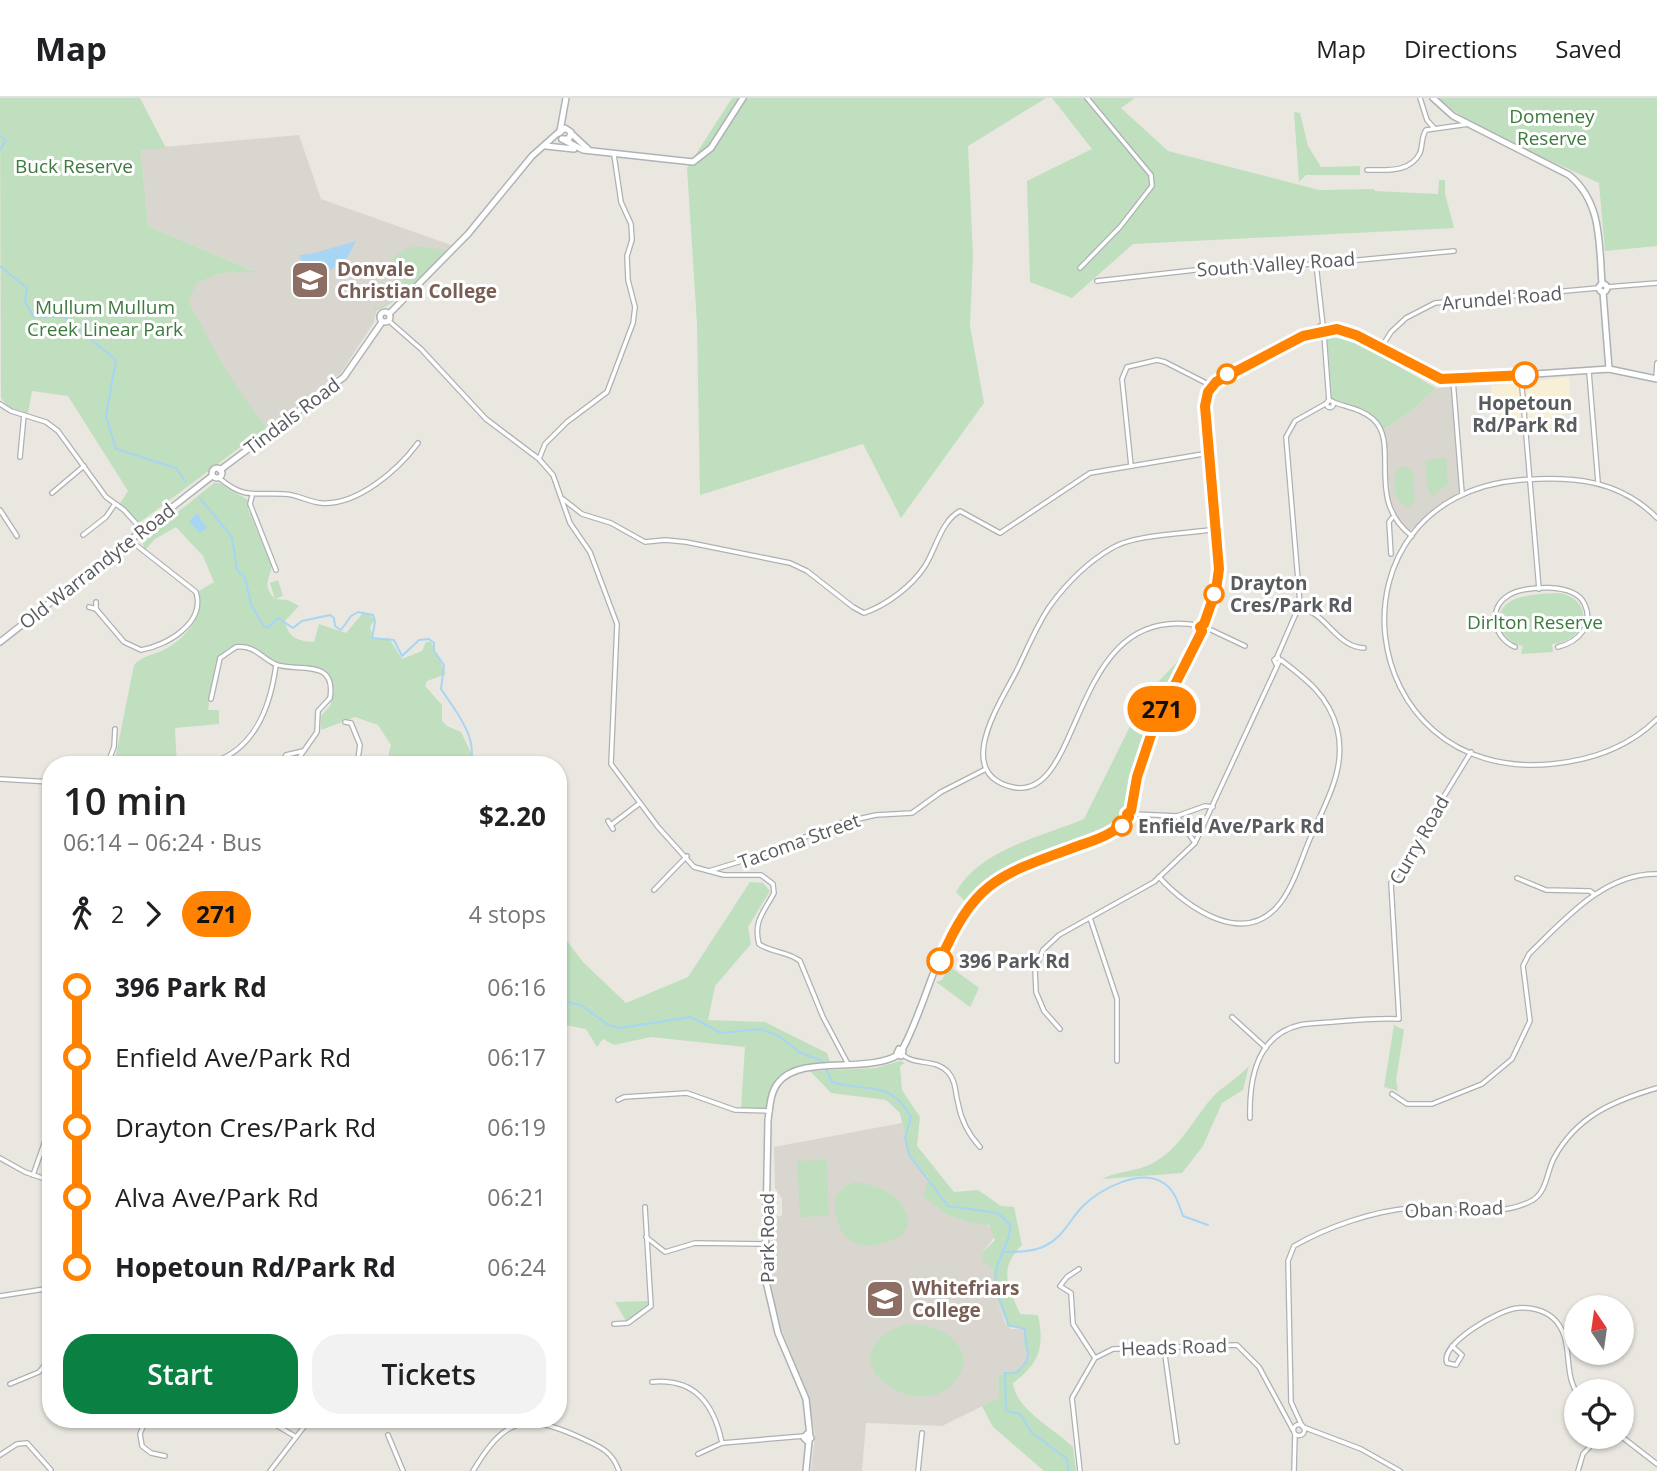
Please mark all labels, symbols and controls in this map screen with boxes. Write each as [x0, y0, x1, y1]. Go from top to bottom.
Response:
text: Map [35, 26, 107, 71]
text: Map [1316, 32, 1366, 65]
text: Directions [1404, 32, 1517, 65]
text: Saved [1555, 32, 1622, 65]
park label: Domeney Reserve [1509, 103, 1595, 151]
park label: Buck Reserve [15, 153, 133, 179]
street label: South Valley Road [1196, 245, 1356, 283]
place label: Donvale Christian College [337, 256, 497, 304]
school or university icon: Donvale Christian College [289, 259, 331, 301]
street label: Arundel Road [1441, 280, 1563, 316]
park label: Mullum Mullum Creek Linear Park [27, 294, 183, 342]
marker: Hopetoun Rd/Park Rd [1512, 362, 1538, 388]
unlabelled marker [1217, 364, 1237, 384]
street label: Tindals Road [239, 372, 345, 460]
place label: Hopetoun Rd/Park Rd [1472, 390, 1578, 438]
street label: Old Warrandyte Road [14, 497, 180, 635]
place label: Drayton Cres/Park Rd [1230, 570, 1353, 618]
marker: Drayton Cres/Park Rd [1204, 584, 1224, 604]
park label: Dirlton Reserve [1467, 609, 1603, 635]
line badge: 271 [1122, 686, 1202, 732]
text: 271 [1141, 692, 1183, 725]
text: 10 min [63, 774, 187, 826]
street label: Curry Road [1383, 791, 1455, 889]
text: $2.20 [479, 798, 546, 834]
street label: Tacoma Street [735, 807, 864, 875]
place label: Enfield Ave/Park Rd [1138, 813, 1325, 839]
marker: Enfield Ave/Park Rd [1112, 816, 1132, 836]
text: 06:14 – 06:24 · Bus [63, 826, 262, 858]
icon: walk [63, 895, 101, 933]
icon: forward [134, 895, 172, 933]
text: 271 [196, 897, 237, 930]
text: 2 [111, 898, 124, 930]
text: 4 stops [469, 898, 546, 930]
marker: 396 Park Rd [927, 948, 953, 974]
place label: 396 Park Rd [959, 948, 1070, 974]
text: 396 Park Rd [115, 969, 267, 1005]
text: 06:16 [487, 971, 546, 1003]
text: Enfield Ave/Park Rd [115, 1039, 351, 1075]
text: 06:17 [487, 1041, 546, 1073]
text: Drayton Cres/Park Rd [115, 1109, 376, 1145]
text: 06:19 [487, 1111, 546, 1143]
text: Alva Ave/Park Rd [115, 1179, 319, 1215]
text: 06:21 [487, 1181, 546, 1213]
street label: Park Road [754, 1193, 780, 1283]
street label: Oban Road [1404, 1194, 1504, 1224]
text: Hopetoun Rd/Park Rd [115, 1249, 396, 1285]
text: 06:24 [487, 1251, 546, 1283]
place label: Whitefriars College [912, 1275, 1019, 1323]
school or university icon: Whitefriars College [864, 1278, 906, 1320]
north arrow [1564, 1295, 1634, 1365]
map controls [1564, 1295, 1634, 1449]
street label: Heads Road [1120, 1332, 1228, 1362]
button: Start [63, 1334, 298, 1414]
button: Tickets [312, 1334, 546, 1414]
button: locate [1564, 1379, 1634, 1449]

